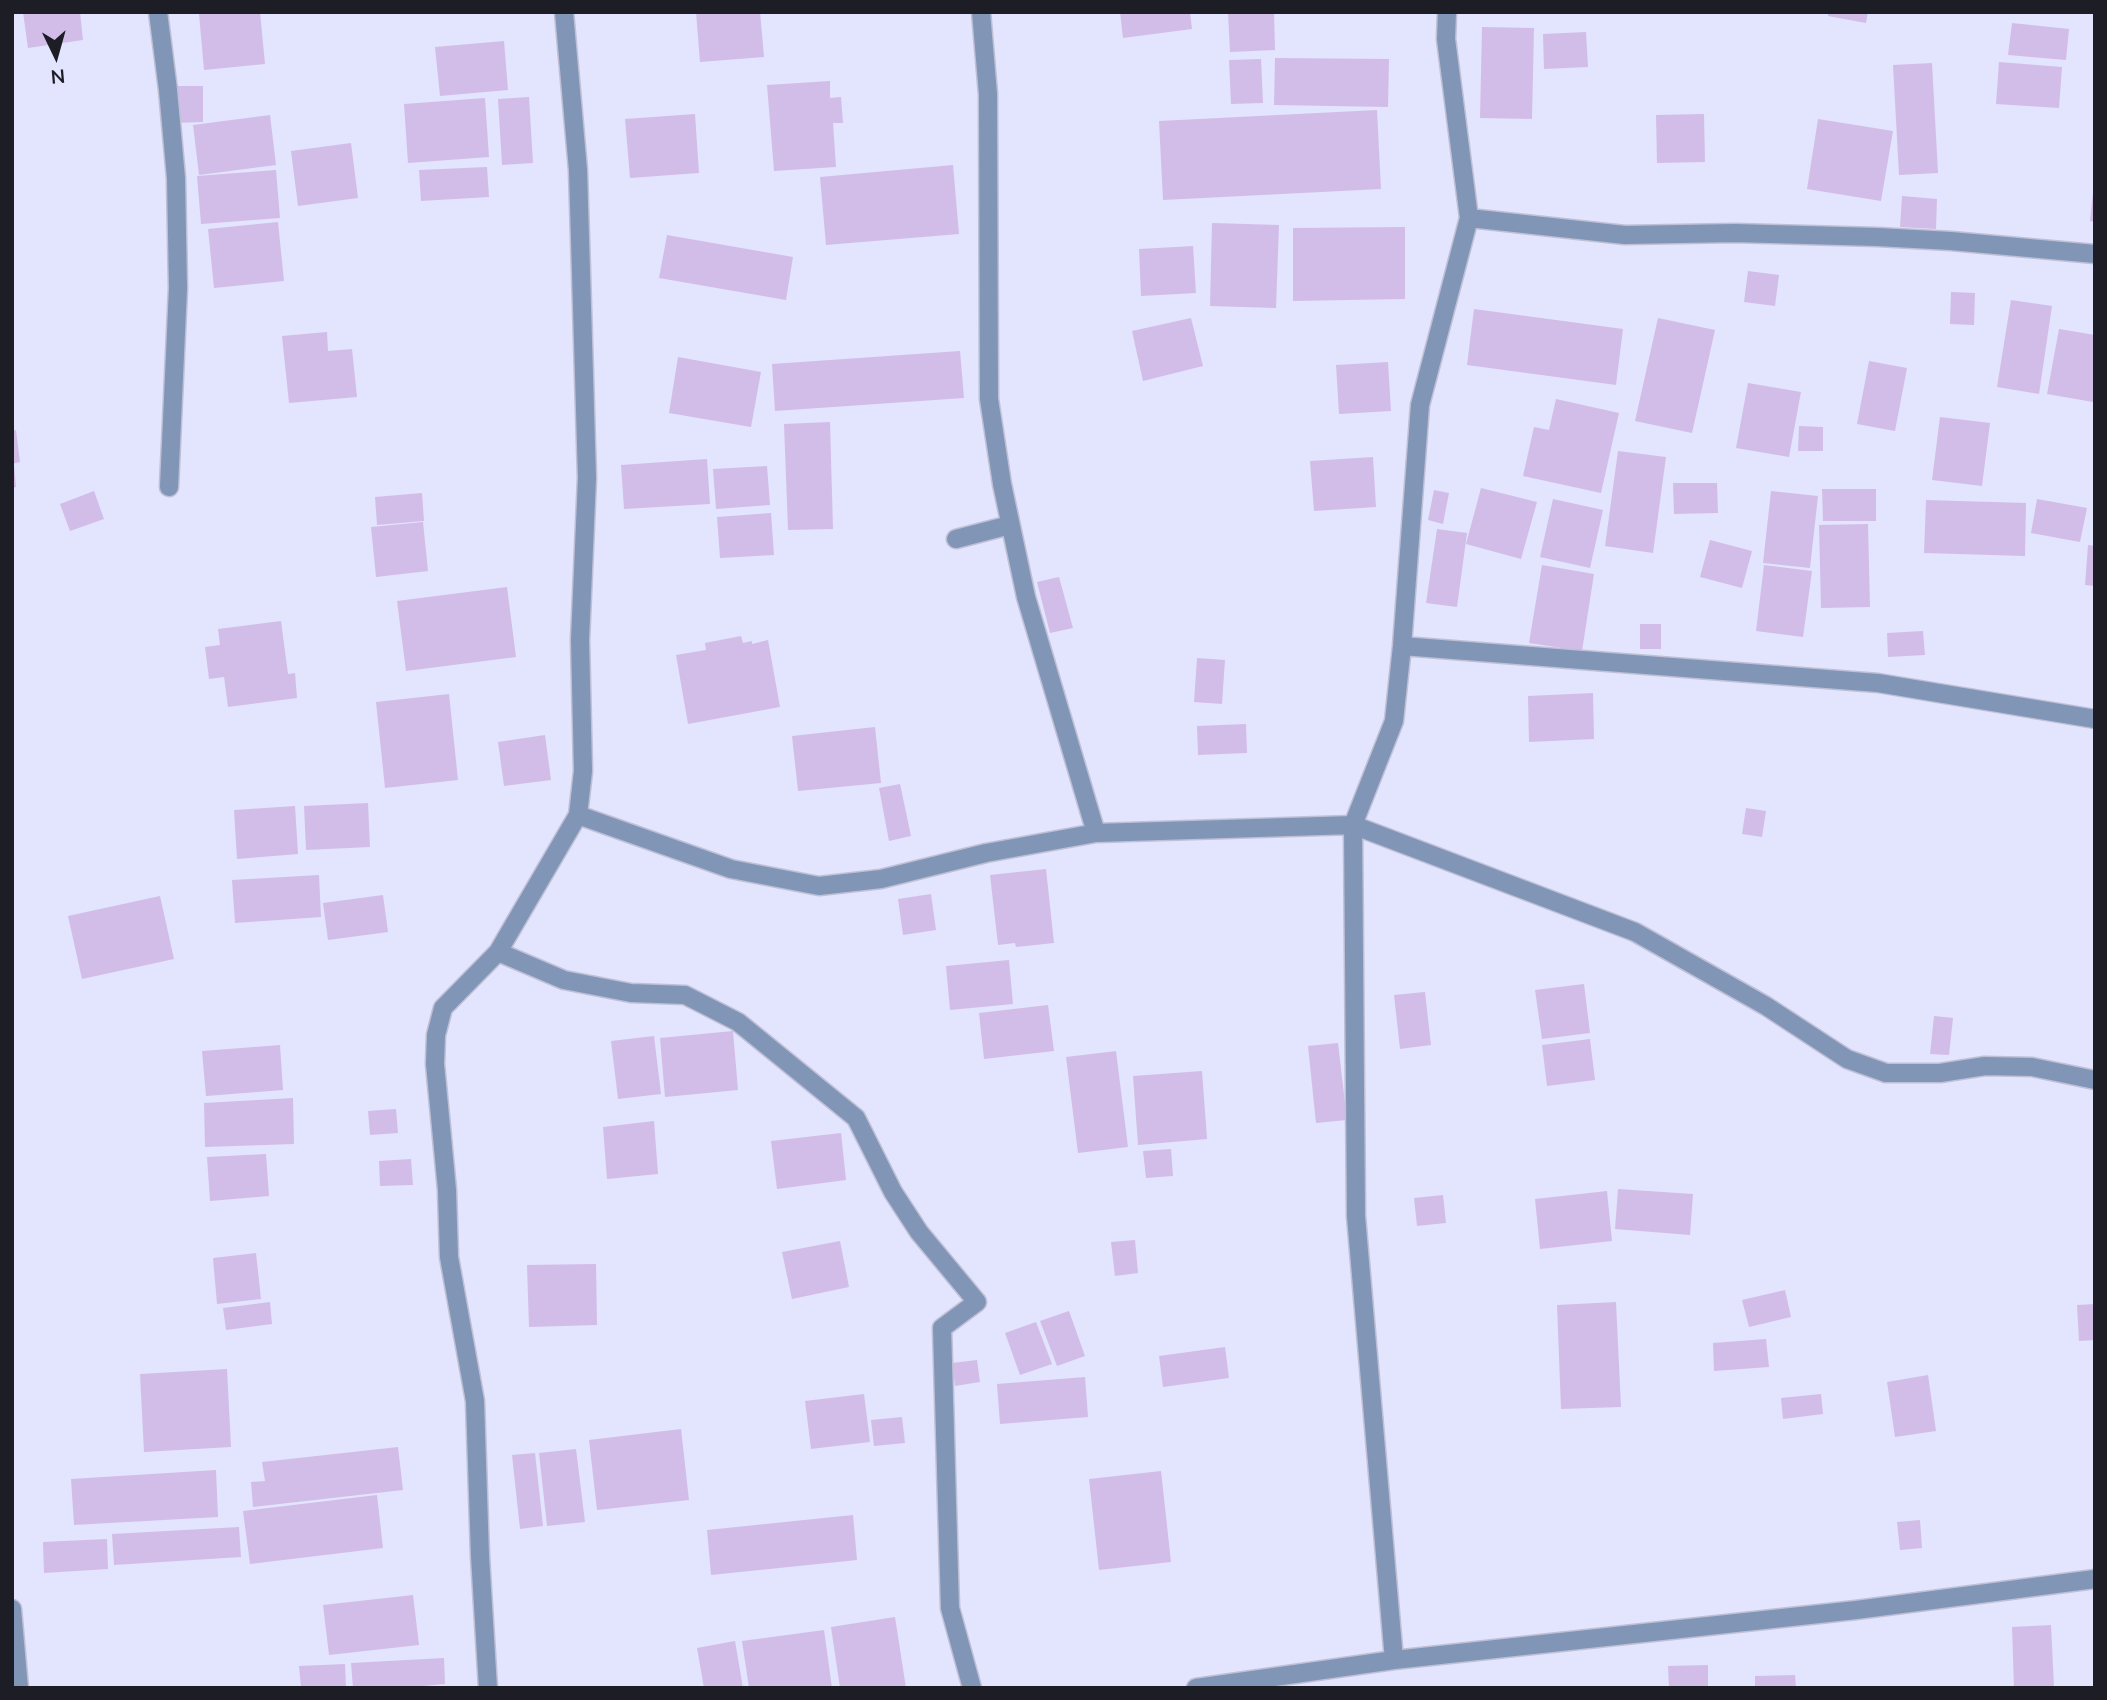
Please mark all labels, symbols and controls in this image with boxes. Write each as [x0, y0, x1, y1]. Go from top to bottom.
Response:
north arrow [21, 21, 91, 91]
text: N [50, 64, 66, 89]

